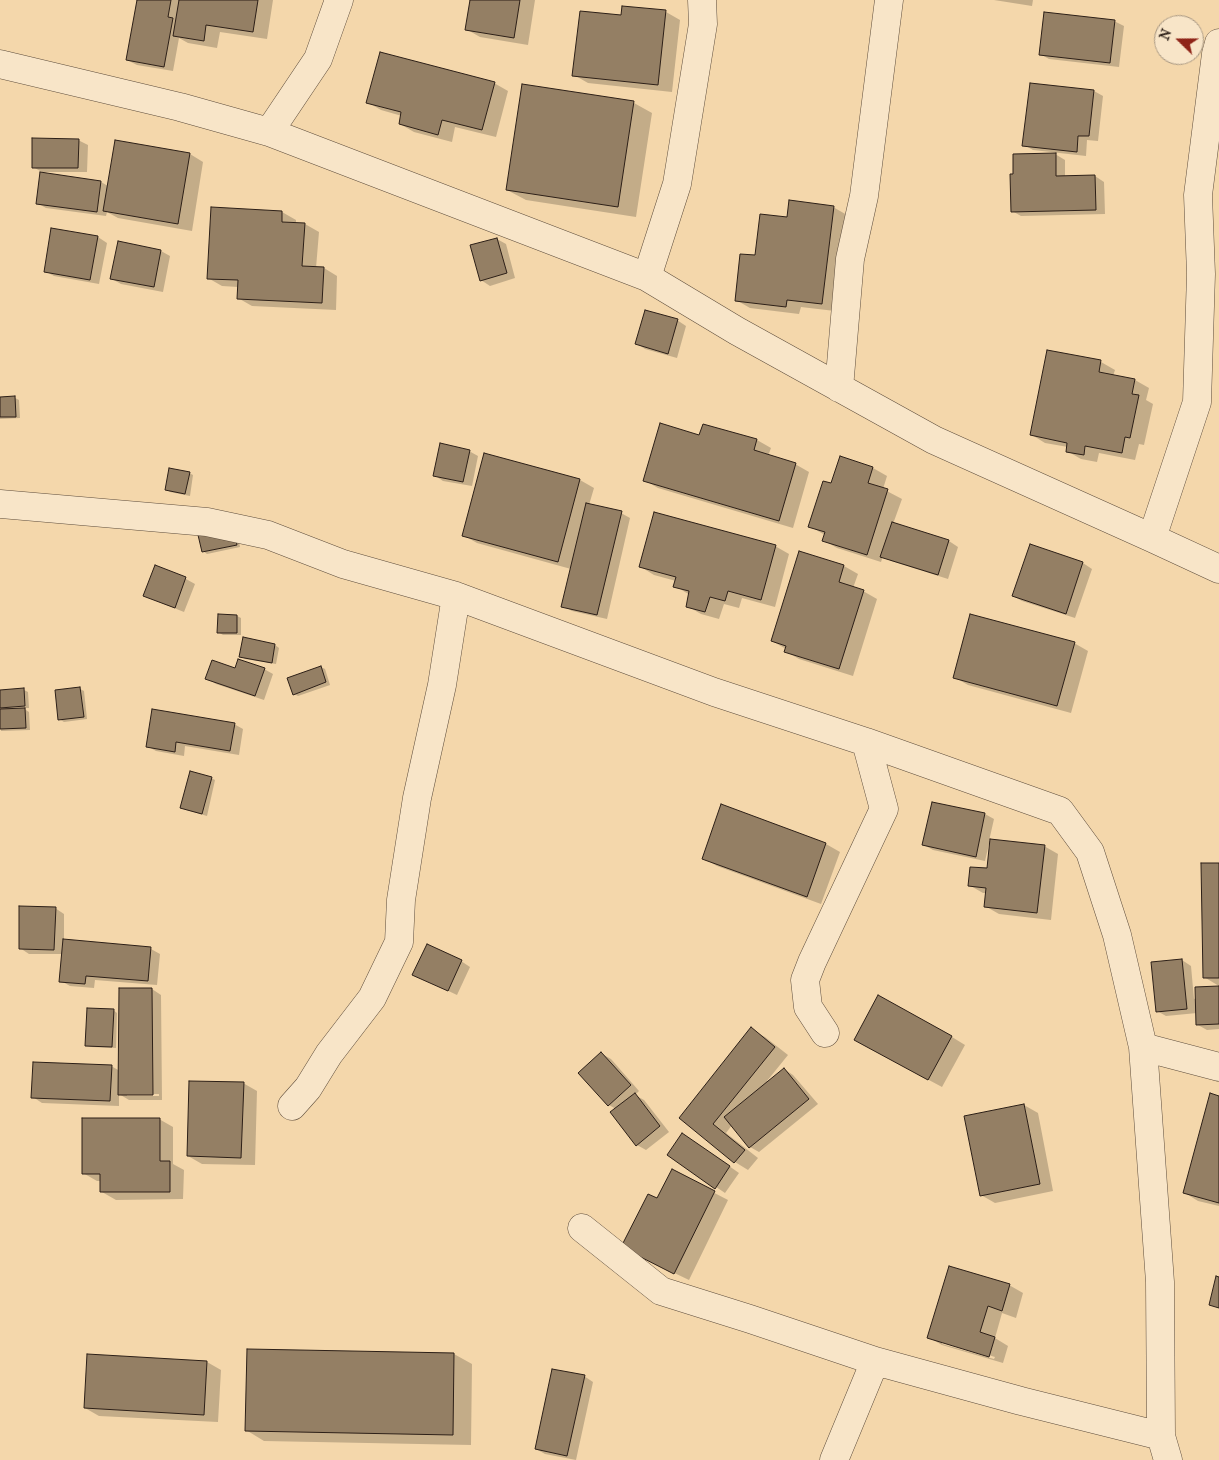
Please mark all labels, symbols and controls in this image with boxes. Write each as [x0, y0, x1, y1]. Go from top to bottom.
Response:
north arrow [1154, 15, 1204, 65]
text: N [1156, 26, 1175, 43]

